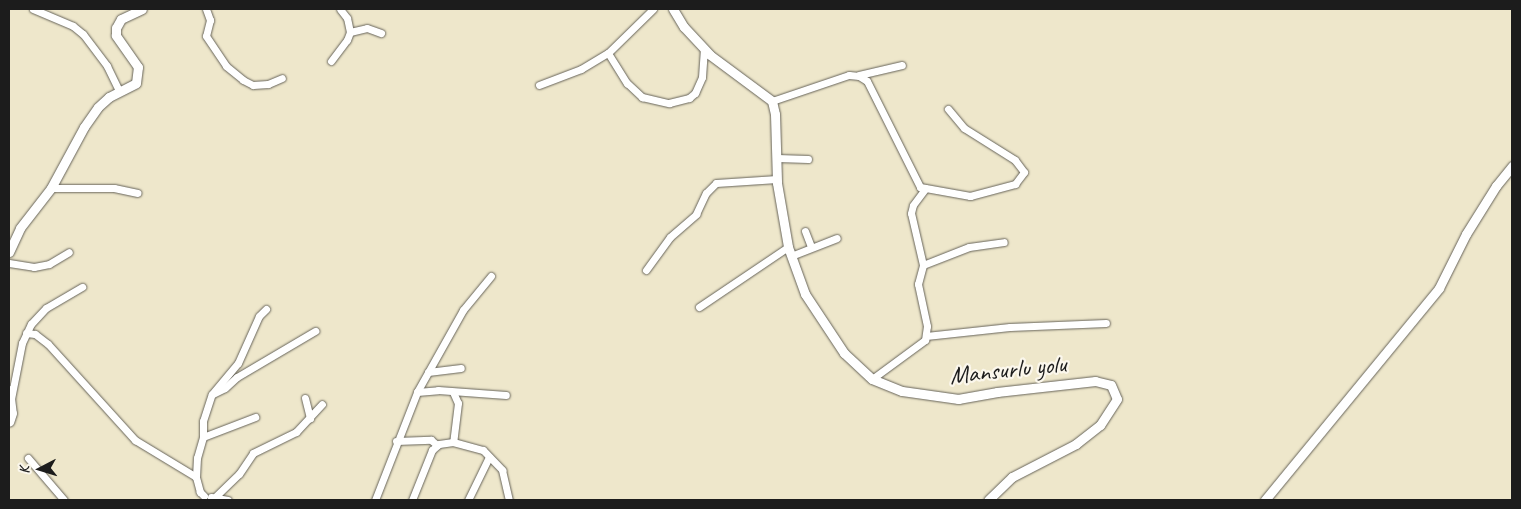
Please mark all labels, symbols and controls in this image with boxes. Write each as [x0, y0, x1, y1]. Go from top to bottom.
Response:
street label: Mansurlu yolu [948, 349, 1068, 391]
north arrow [15, 444, 65, 494]
text: K [16, 466, 33, 475]

